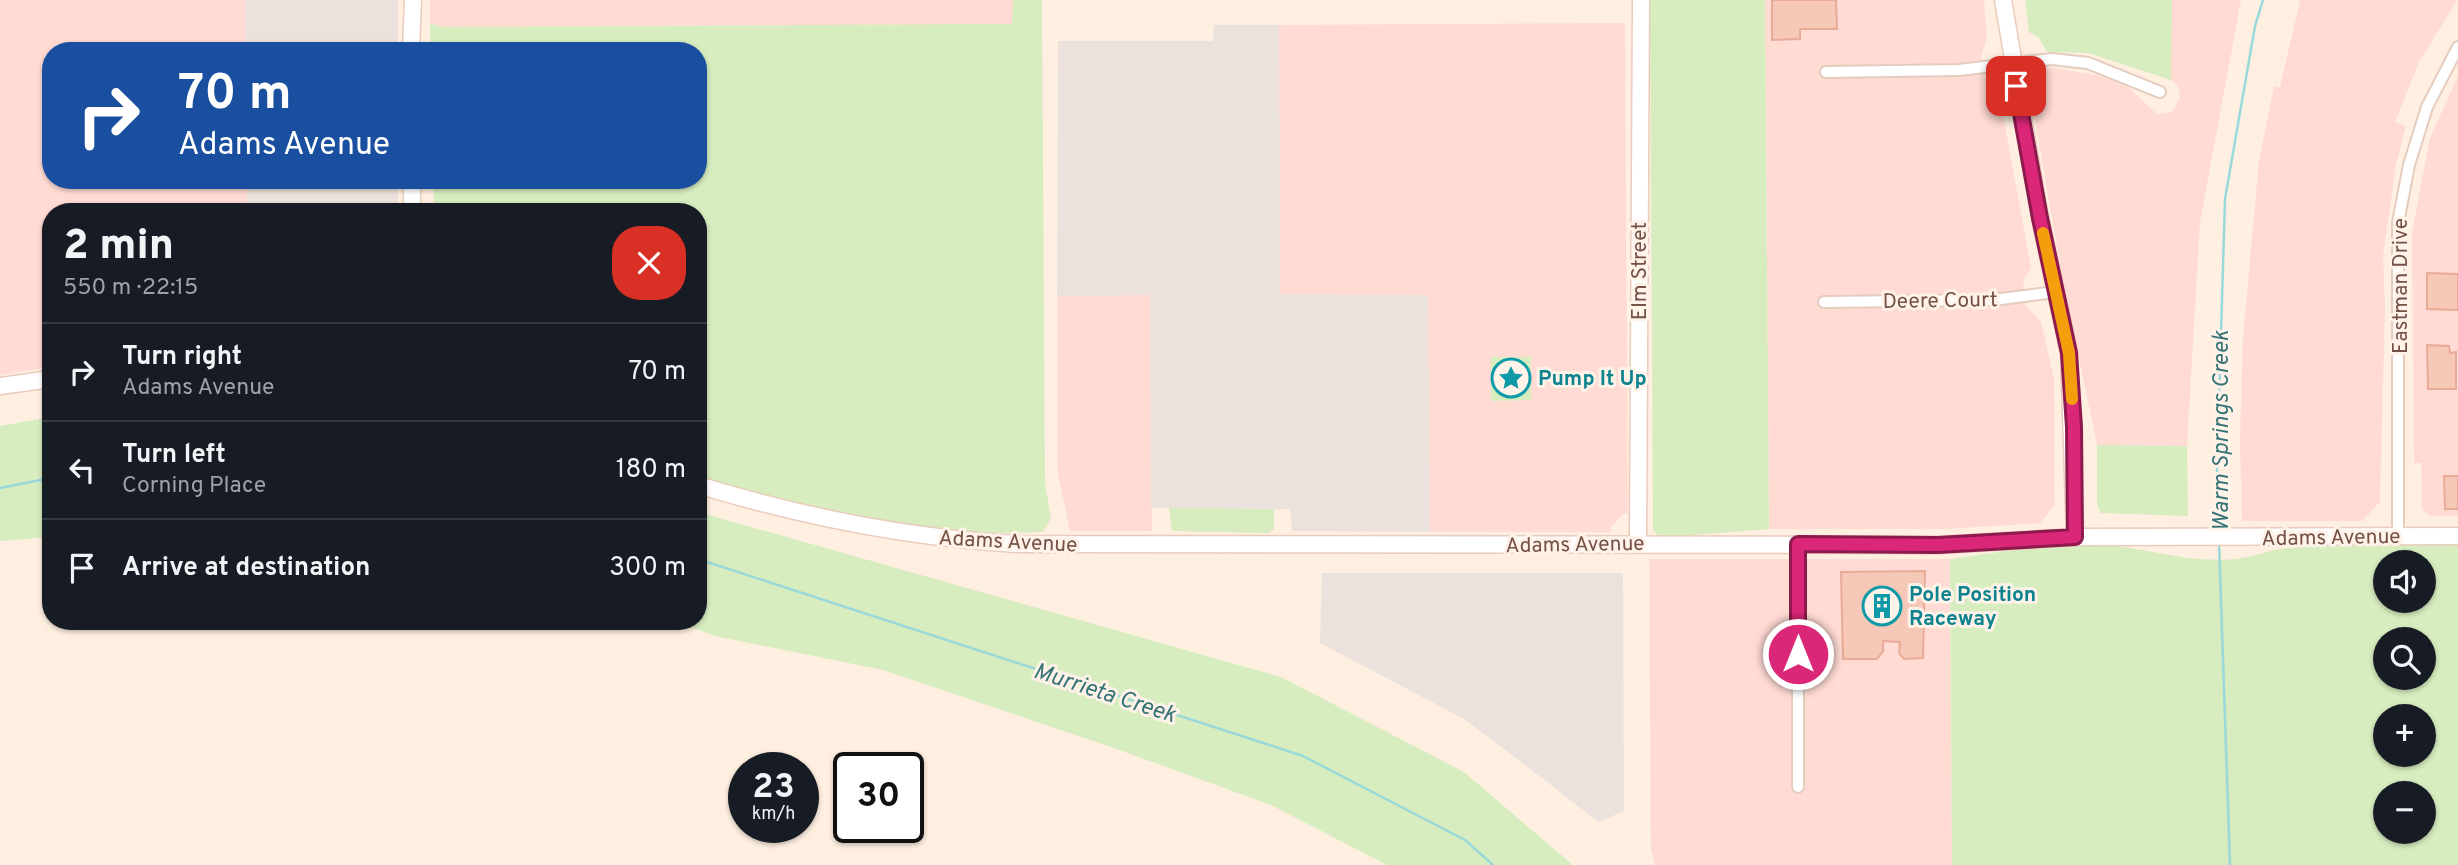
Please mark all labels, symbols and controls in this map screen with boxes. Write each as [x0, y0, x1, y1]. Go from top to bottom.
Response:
pin [1986, 56, 2046, 116]
text: 70 m [178, 65, 292, 127]
icon: arrive [1997, 67, 2035, 105]
icon: right [63, 70, 154, 161]
text: Adams Avenue [178, 126, 390, 166]
street label: Eastman Drive [2388, 218, 2415, 354]
text: 2 min [63, 221, 174, 274]
street label: Elm Street [1627, 222, 1654, 320]
button: close [612, 226, 686, 300]
text: 550 m · 22:15 [63, 274, 198, 303]
street label: Deere Court [1882, 287, 1998, 316]
water label: Warm Springs Creek [2208, 330, 2237, 532]
text: Turn right [122, 341, 242, 374]
icon: right [63, 353, 101, 391]
text: 70 m [628, 356, 686, 389]
place icon: Pump It Up [1490, 357, 1532, 399]
place label: Pump It Up [1538, 366, 1647, 393]
text: Adams Avenue [122, 374, 274, 403]
text: Turn left [122, 439, 226, 472]
icon: left [63, 451, 101, 489]
text: 180 m [616, 454, 686, 487]
text: Corning Place [122, 472, 266, 501]
street label: Adams Avenue [2261, 524, 2401, 553]
street label: Adams Avenue [938, 525, 1078, 560]
street label: Adams Avenue [1505, 531, 1645, 560]
icon: arrive [63, 549, 101, 587]
map controls [2373, 550, 2436, 844]
button: sound [2373, 550, 2436, 613]
text: Arrive at destination [122, 552, 370, 585]
text: 300 m [609, 552, 686, 585]
place label: Pole Position Raceway [1909, 582, 2036, 633]
building icon: Pole Position Raceway [1861, 585, 1903, 627]
position arrow [1761, 617, 1835, 691]
button: search [2373, 627, 2436, 690]
water label: Murrieta Creek [1029, 658, 1179, 731]
button: + [2373, 704, 2436, 767]
speed limit sign: 30 [833, 752, 924, 843]
text: 23 [752, 766, 795, 810]
button: − [2373, 781, 2436, 844]
text: km/h [752, 803, 795, 826]

